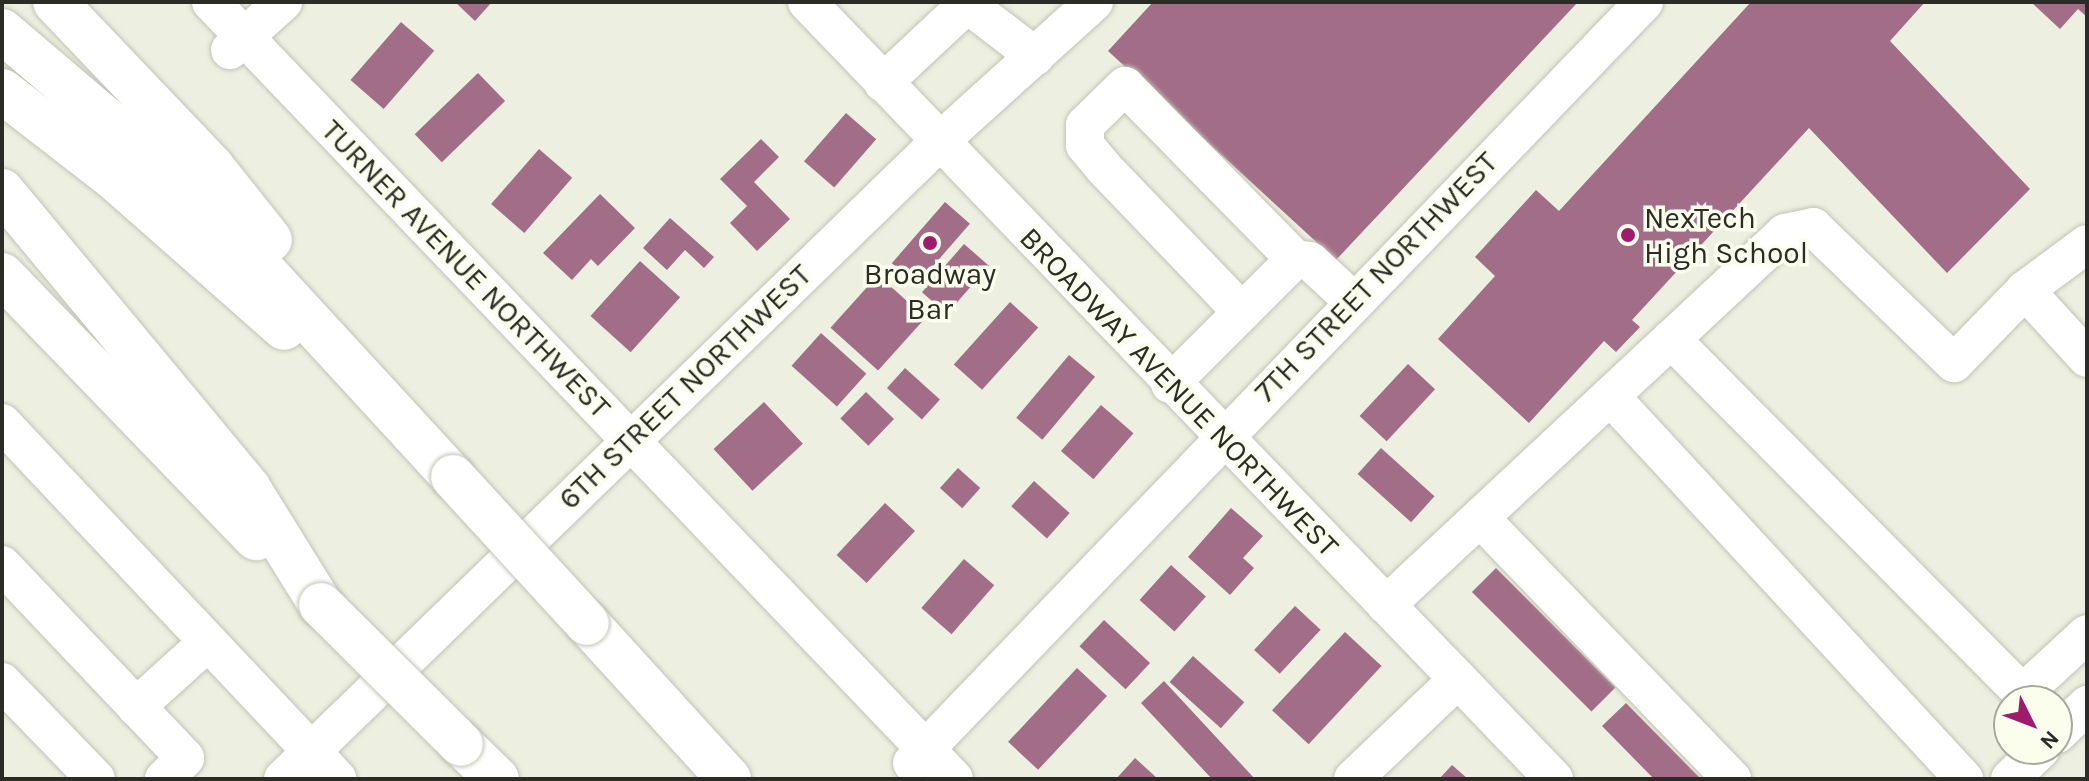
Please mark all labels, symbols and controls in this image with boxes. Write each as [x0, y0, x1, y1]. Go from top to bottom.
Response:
street label: TURNER AVENUE NORTHWEST [314, 113, 618, 425]
street label: 7TH STREET NORTHWEST [1247, 144, 1505, 410]
place label: NexTech High School [1644, 200, 1808, 270]
street label: BROADWAY AVENUE NORTHWEST [1012, 220, 1346, 564]
marker: NexTech High School [1619, 226, 1637, 244]
marker: Broadway Bar [921, 234, 939, 252]
place label: Broadway Bar [864, 256, 996, 326]
street label: 6TH STREET NORTHWEST [551, 257, 819, 517]
north arrow [1993, 685, 2073, 765]
text: N [2034, 725, 2064, 754]

